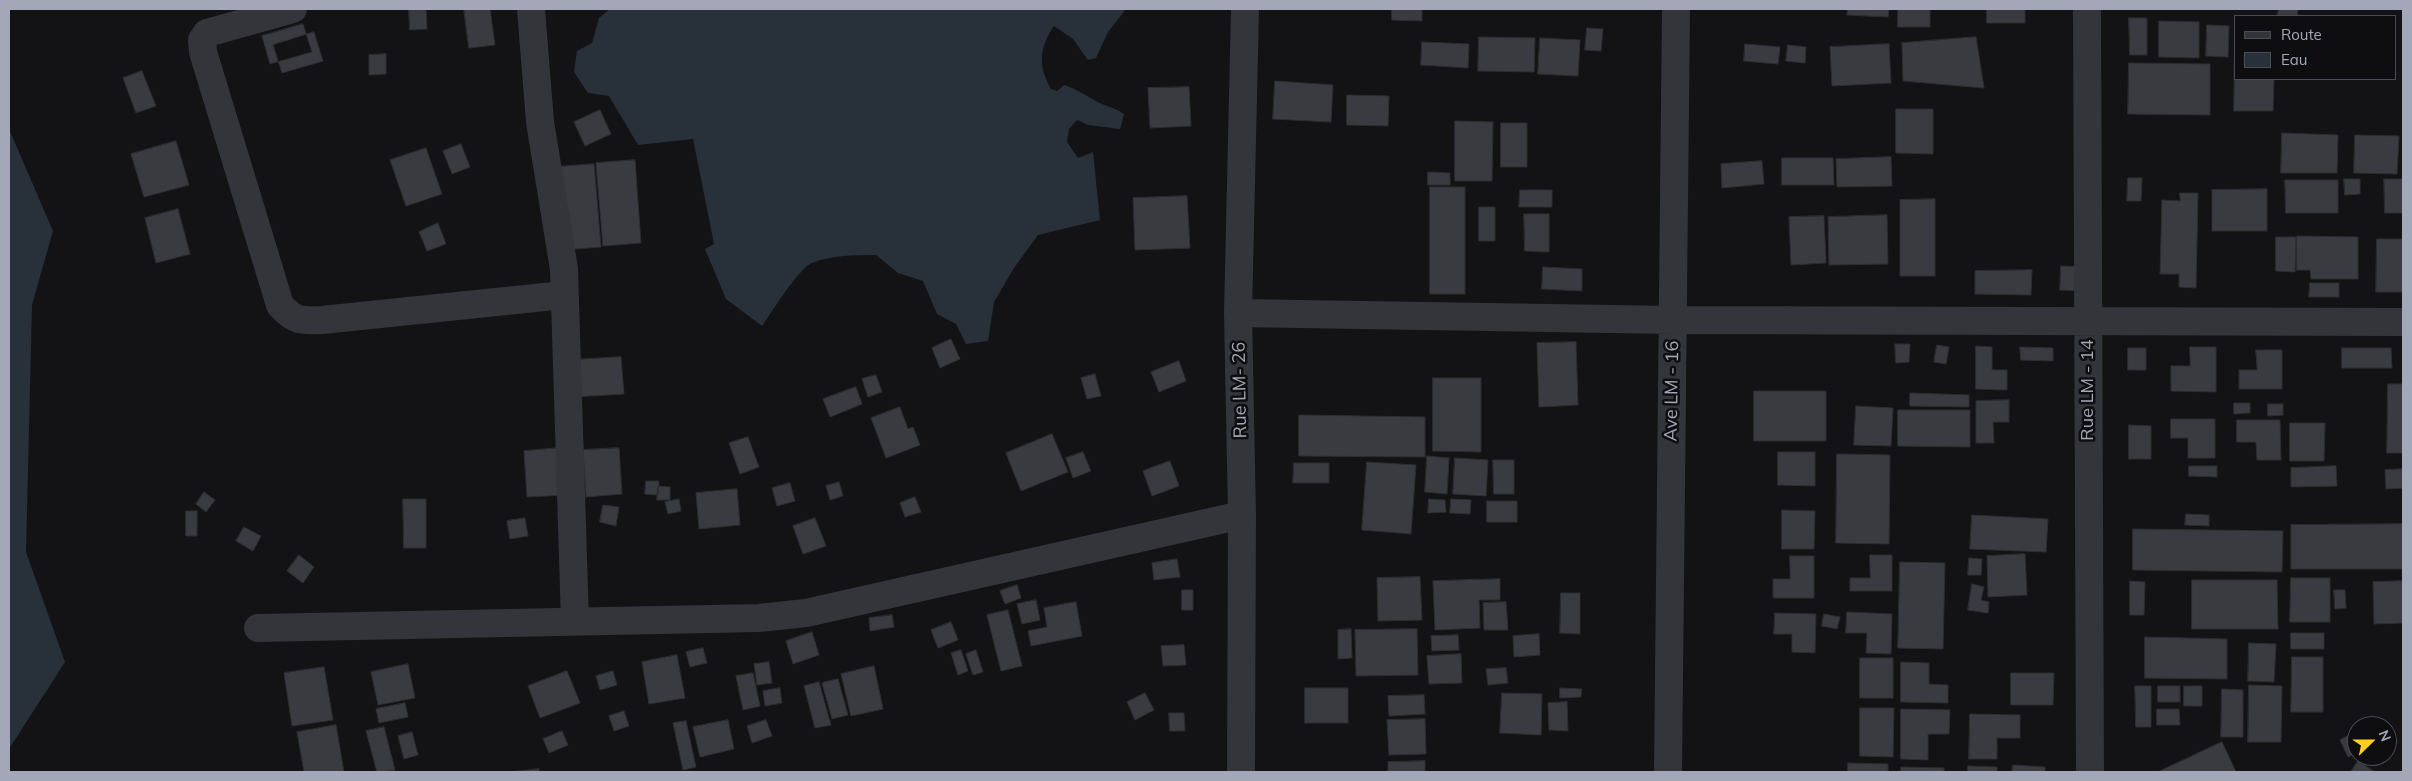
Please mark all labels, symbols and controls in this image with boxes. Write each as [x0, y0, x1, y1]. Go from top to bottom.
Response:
legend [2234, 15, 2397, 80]
text: Route [2281, 25, 2322, 44]
text: Eau [2281, 50, 2307, 69]
street label: Rue LM - 14 [2077, 339, 2099, 441]
street label: Ave LM - 16 [1660, 341, 1684, 441]
street label: Rue LM- 26 [1228, 342, 1252, 438]
north arrow [2347, 716, 2397, 766]
text: N [2375, 727, 2395, 744]

